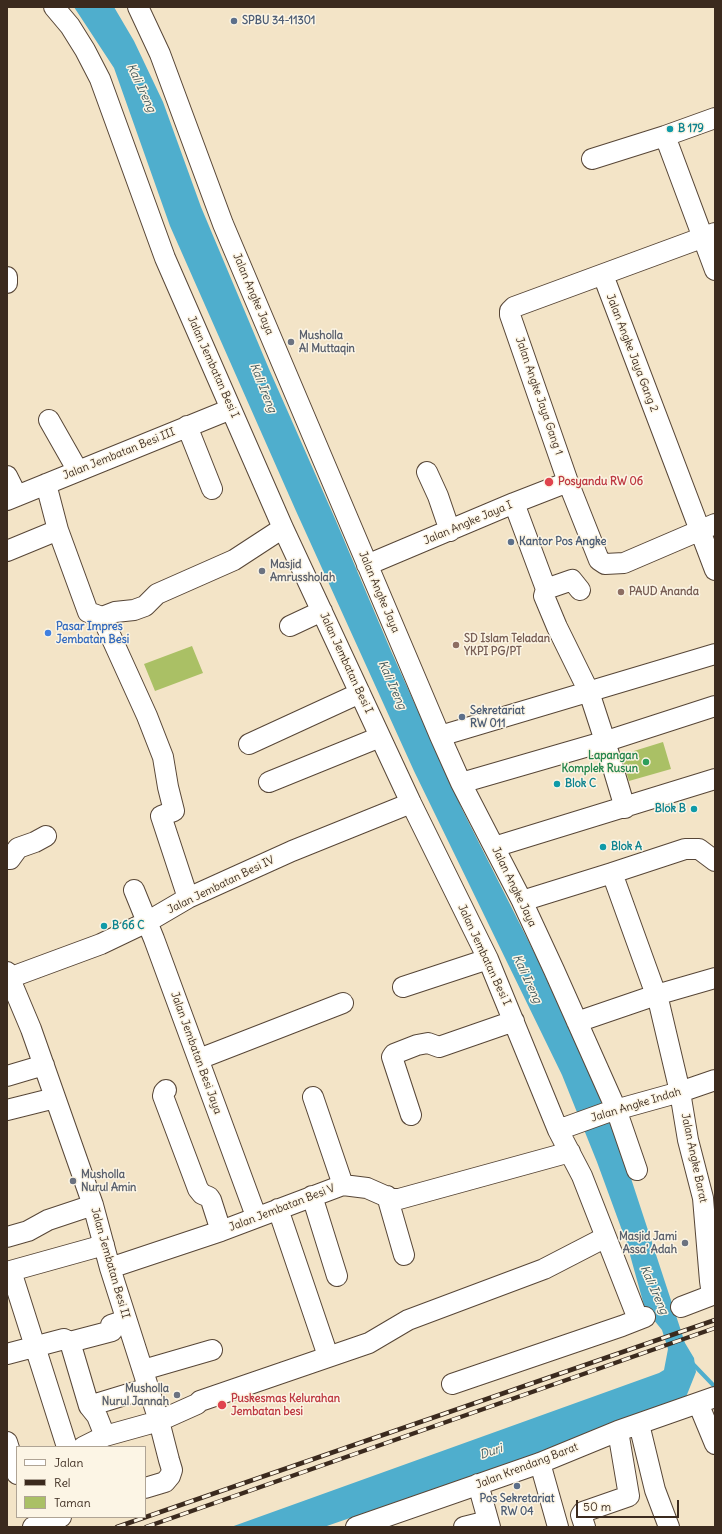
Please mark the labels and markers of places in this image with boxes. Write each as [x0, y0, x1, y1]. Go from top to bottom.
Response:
place label: SPBU 34-11301 [242, 14, 315, 28]
marker: SPBU 34-11301 [229, 16, 239, 26]
place label: B 179 [678, 122, 704, 136]
marker: B 179 [665, 124, 675, 134]
place label: Musholla Al Muttaqin [299, 329, 355, 355]
marker: Musholla Al Muttaqin [286, 337, 296, 347]
place label: Posyandu RW 06 [558, 475, 643, 489]
marker: Posyandu RW 06 [543, 476, 555, 488]
place label: Kantor Pos Angke [519, 535, 606, 549]
marker: Kantor Pos Angke [506, 537, 516, 547]
place label: Masjid Amrussholah [270, 558, 335, 584]
marker: Masjid Amrussholah [257, 566, 267, 576]
place label: PAUD Ananda [629, 585, 699, 599]
marker: PAUD Ananda [616, 587, 626, 597]
place label: Pasar Impres Jembatan Besi [56, 620, 129, 646]
marker: Pasar Impres Jembatan Besi [43, 628, 53, 638]
place label: SD Islam Teladan YKPI PG/PT [464, 632, 550, 658]
marker: SD Islam Teladan YKPI PG/PT [451, 640, 461, 650]
place label: Sekretariat RW 011 [470, 704, 525, 730]
marker: Sekretariat RW 011 [457, 712, 467, 722]
place label: Lapangan Komplek Rusun [561, 749, 638, 775]
marker: Lapangan Komplek Rusun [641, 757, 651, 767]
place label: Blok C [565, 777, 596, 791]
marker: Blok C [552, 779, 562, 789]
place label: Blok B [655, 802, 686, 816]
marker: Blok B [689, 804, 699, 814]
place label: Blok A [611, 840, 642, 854]
marker: Blok A [598, 842, 608, 852]
place label: B 66 C [112, 919, 144, 933]
marker: B 66 C [99, 921, 109, 931]
place label: Musholla Nurul Amin [81, 1168, 136, 1194]
marker: Musholla Nurul Amin [68, 1176, 78, 1186]
place label: Masjid Jami Assa' Adah [619, 1230, 677, 1256]
marker: Masjid Jami Assa' Adah [680, 1238, 690, 1248]
place label: Musholla Nurul Jannah [102, 1382, 169, 1408]
marker: Musholla Nurul Jannah [172, 1390, 182, 1400]
place label: Puskesmas Kelurahan Jembatan besi [231, 1392, 340, 1418]
marker: Puskesmas Kelurahan Jembatan besi [216, 1399, 228, 1411]
marker: Pos Sekretariat RW 04 [512, 1481, 522, 1491]
place label: Pos Sekretariat RW 04 [480, 1492, 554, 1518]

